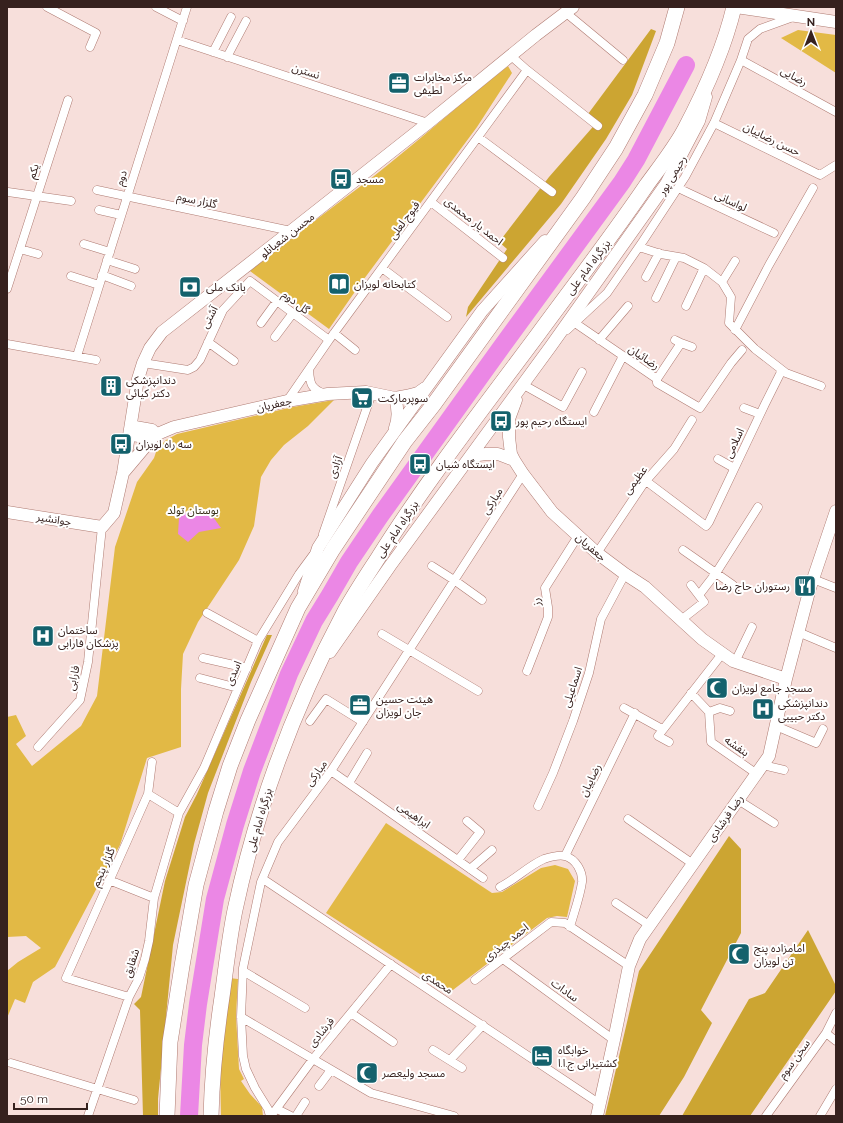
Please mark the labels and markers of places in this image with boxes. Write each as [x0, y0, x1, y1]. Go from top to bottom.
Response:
office icon: مرکز مخابرات لطیفی [386, 70, 412, 96]
place label: مرکز مخابرات لطیفی [414, 71, 472, 97]
bus stop icon: مسجد [328, 166, 354, 192]
place label: مسجد [356, 173, 384, 186]
library icon: کتابخانه لویزان [326, 271, 352, 297]
bank icon: بانک ملی [177, 274, 203, 300]
place label: کتابخانه لویزان [354, 278, 416, 291]
place label: بانک ملی [206, 281, 246, 294]
building icon: دندانپزشکی دکتر کیائی [98, 373, 124, 399]
place label: دندانپزشکی دکتر کیائی [126, 374, 176, 400]
supermarket icon: سوپرمارکت [349, 385, 375, 411]
place label: سوپرمارکت [378, 392, 429, 406]
bus stop icon: ایستگاه رحیم پور [488, 408, 514, 434]
place label: ایستگاه رحیم پور [515, 415, 587, 430]
bus stop icon: سه راه لویزان [108, 431, 134, 457]
place label: سه راه لویزان [136, 438, 192, 451]
bus stop icon: ایستگاه شیان [407, 451, 433, 477]
place label: ایستگاه شیان [436, 458, 495, 471]
restaurant icon: رستوران حاج رضا [792, 573, 818, 599]
place label: رستوران حاج رضا [715, 580, 790, 594]
hospital icon: ساختمان پزشکان فارابی [30, 623, 56, 649]
place label: ساختمان پزشکان فارابی [58, 624, 119, 651]
mosque icon: مسجد جامع لویزان [704, 675, 730, 701]
place label: مسجد جامع لویزان [732, 682, 813, 696]
office icon: هیئت حسین جان لویزان [347, 692, 373, 718]
place label: هیئت حسین جان لویزان [376, 693, 433, 719]
hospital icon: دندانپزشکی دکتر حبیبی [750, 696, 776, 722]
place label: دندانپزشکی دکتر حبیبی [778, 697, 828, 723]
mosque icon: امامزاده پنج تن لویزان [726, 941, 752, 967]
place label: امامزاده پنج تن لویزان [754, 942, 805, 968]
hotel icon: خوابگاه کشتیرانی ج.ا.ا [529, 1043, 555, 1069]
place label: خوابگاه کشتیرانی ج.ا.ا [558, 1044, 618, 1071]
mosque icon: مسجد ولیعصر [354, 1060, 380, 1086]
place label: مسجد ولیعصر [381, 1067, 445, 1080]

